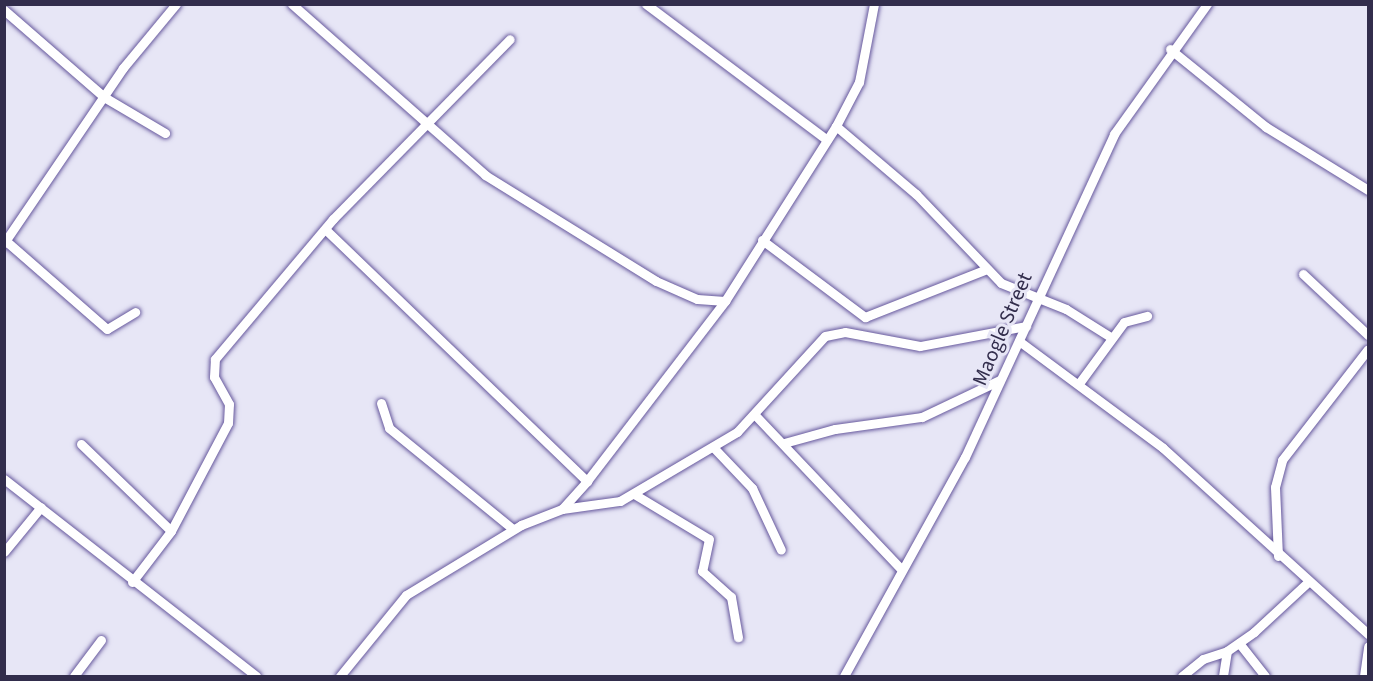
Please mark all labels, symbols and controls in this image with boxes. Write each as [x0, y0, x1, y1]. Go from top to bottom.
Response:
street label: Maogle Street [967, 269, 1037, 389]

